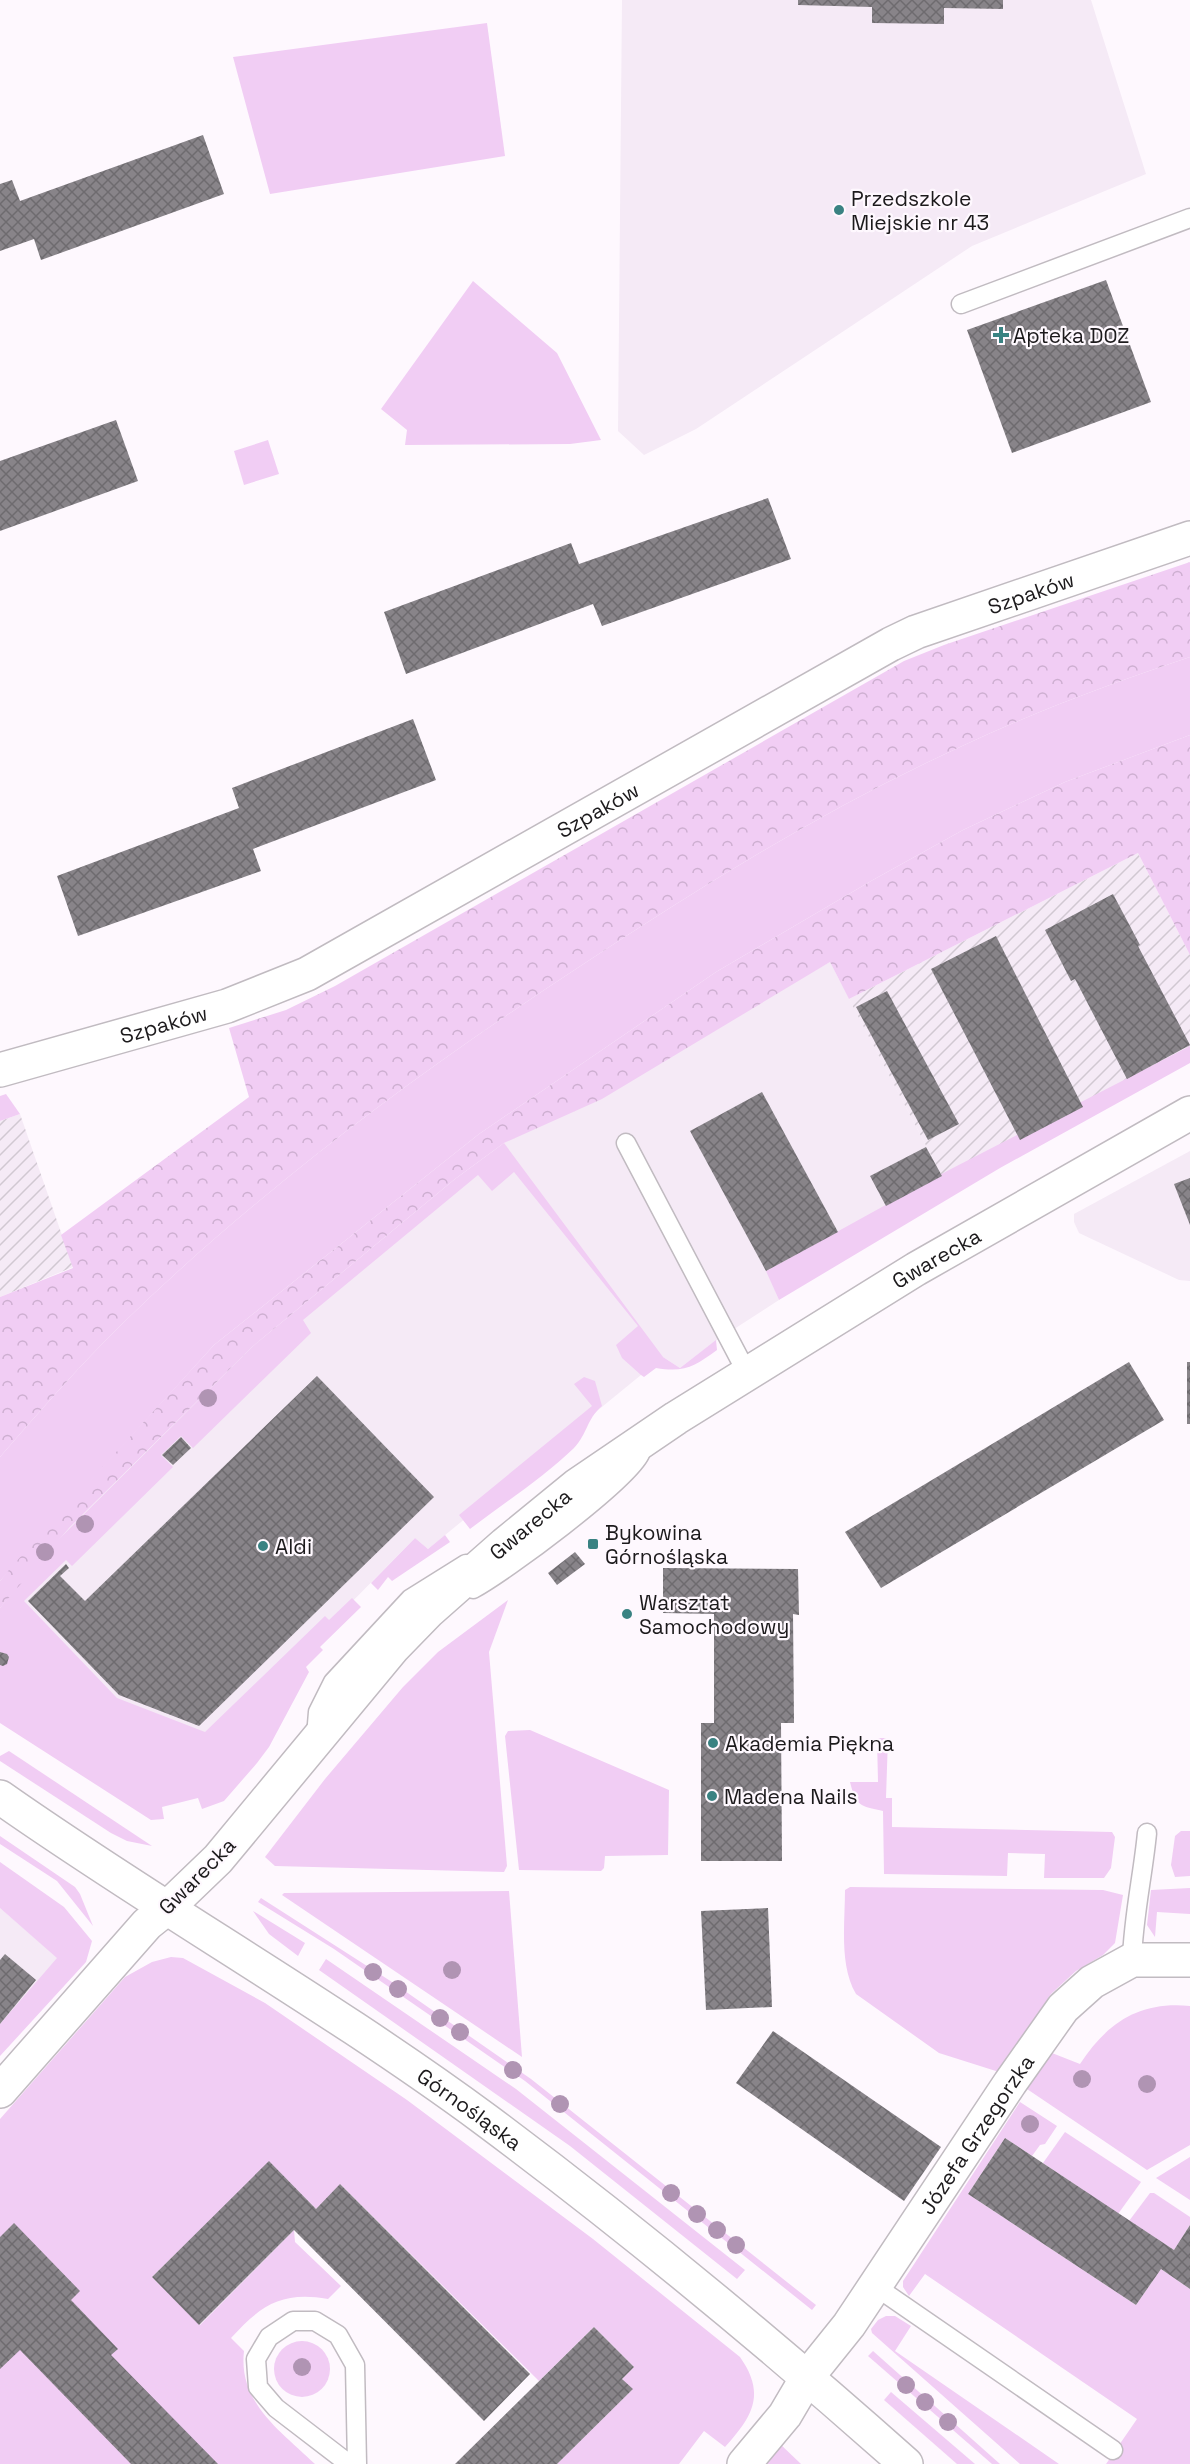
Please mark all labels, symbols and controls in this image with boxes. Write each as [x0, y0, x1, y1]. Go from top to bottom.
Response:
place label: Przedszkole Miejskie nr 43 [851, 185, 989, 236]
marker: Przedszkole Miejskie nr 43 [832, 203, 846, 217]
place label: Apteka DOZ [1013, 322, 1129, 349]
marker: Apteka DOZ [994, 328, 1008, 342]
street label: Szpaków [984, 565, 1078, 620]
street label: Szpaków [552, 776, 644, 844]
street label: Szpaków [117, 999, 210, 1049]
street label: Gwarecka [887, 1222, 985, 1294]
street label: Gwarecka [483, 1482, 577, 1565]
place label: Bykowina Górnośląska [605, 1519, 728, 1570]
place label: Aldi [275, 1533, 312, 1560]
marker: Bykowina Górnośląska [586, 1537, 600, 1551]
marker: Aldi [256, 1539, 270, 1553]
place label: Warsztat Samochodowy [639, 1589, 789, 1640]
marker: Warsztat Samochodowy [620, 1607, 634, 1621]
place label: Akademia Piękna [725, 1730, 894, 1757]
marker: Akademia Piękna [706, 1736, 720, 1750]
place label: Madena Nails [724, 1783, 858, 1810]
marker: Madena Nails [705, 1789, 719, 1803]
street label: Gwarecka [153, 1832, 241, 1920]
street label: Józefa Grzegorzka [913, 2049, 1040, 2219]
street label: Górnośląska [412, 2062, 528, 2156]

